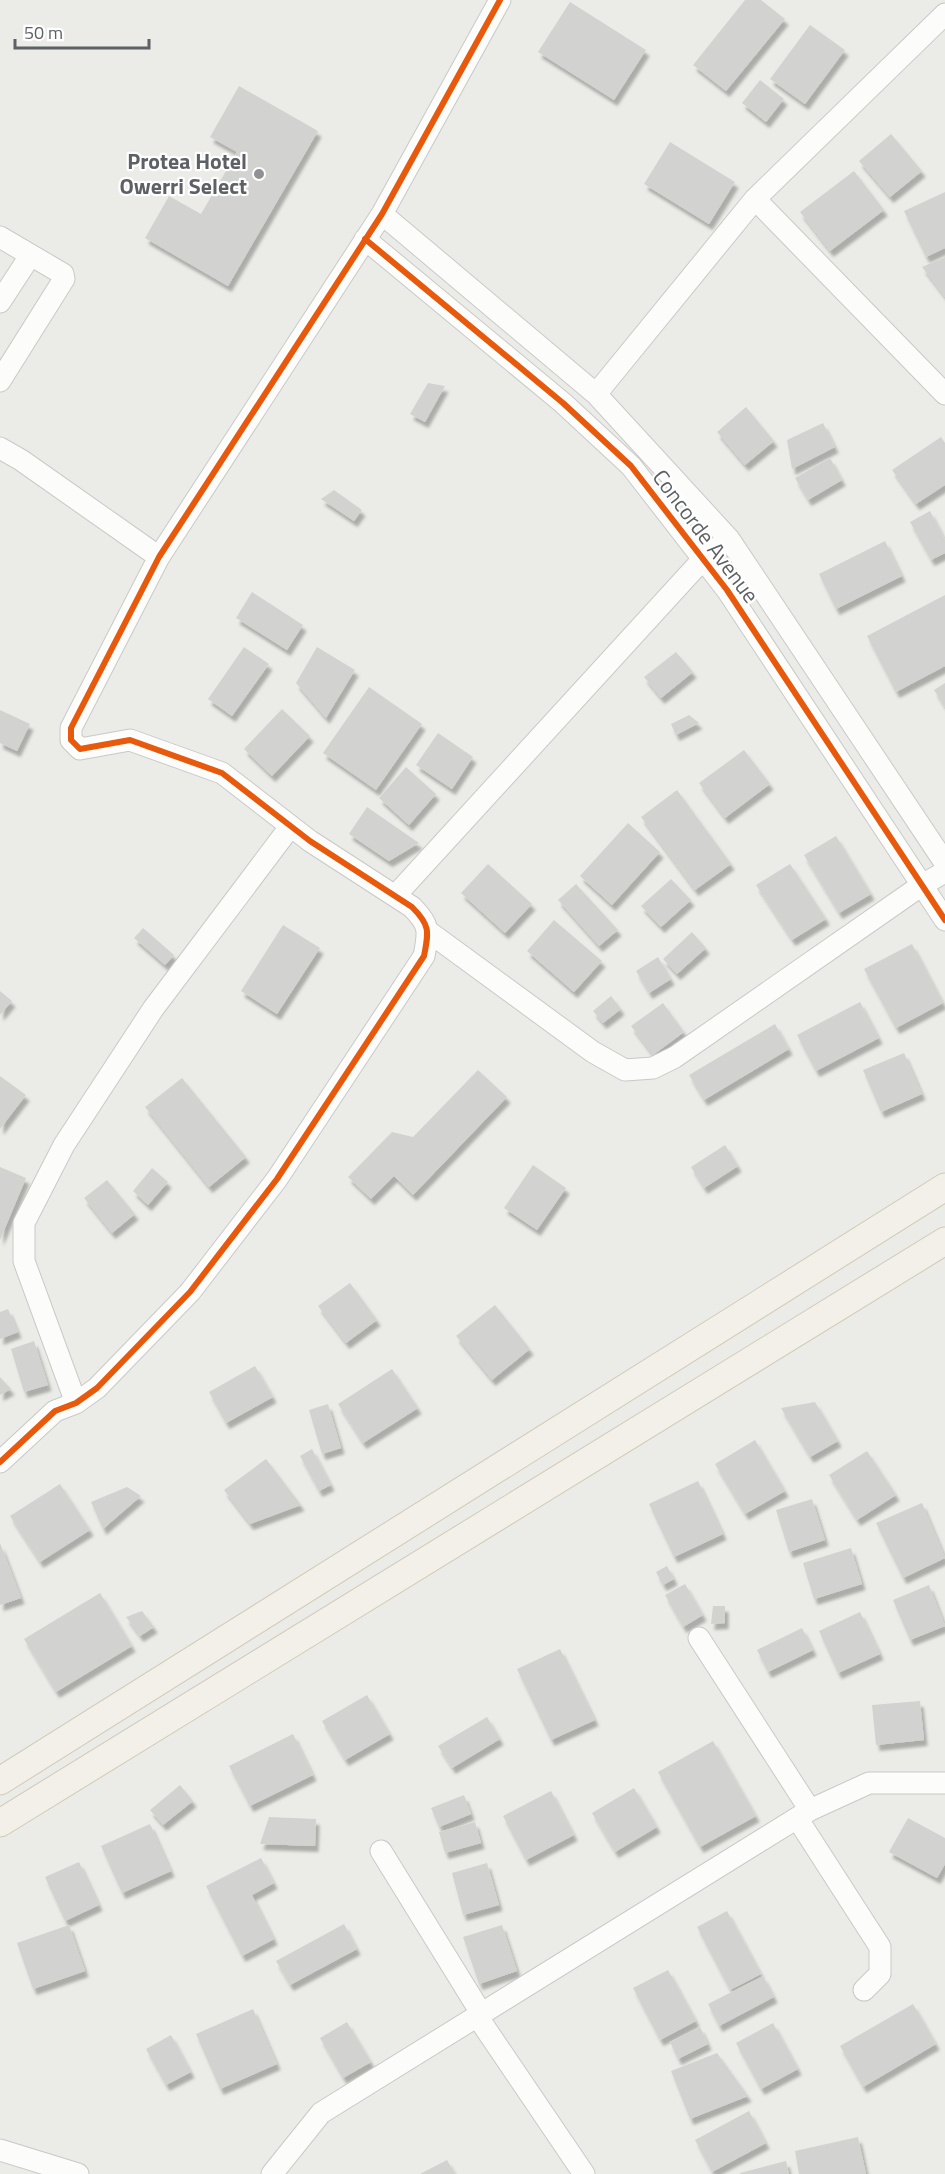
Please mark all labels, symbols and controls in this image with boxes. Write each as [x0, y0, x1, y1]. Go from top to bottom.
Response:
scale bar [15, 12, 148, 50]
text: 50 m [24, 19, 63, 46]
place label: Protea Hotel Owerri Select [119, 144, 247, 203]
marker: Protea Hotel Owerri Select [252, 167, 266, 181]
street label: Concorde Avenue [644, 462, 768, 610]

